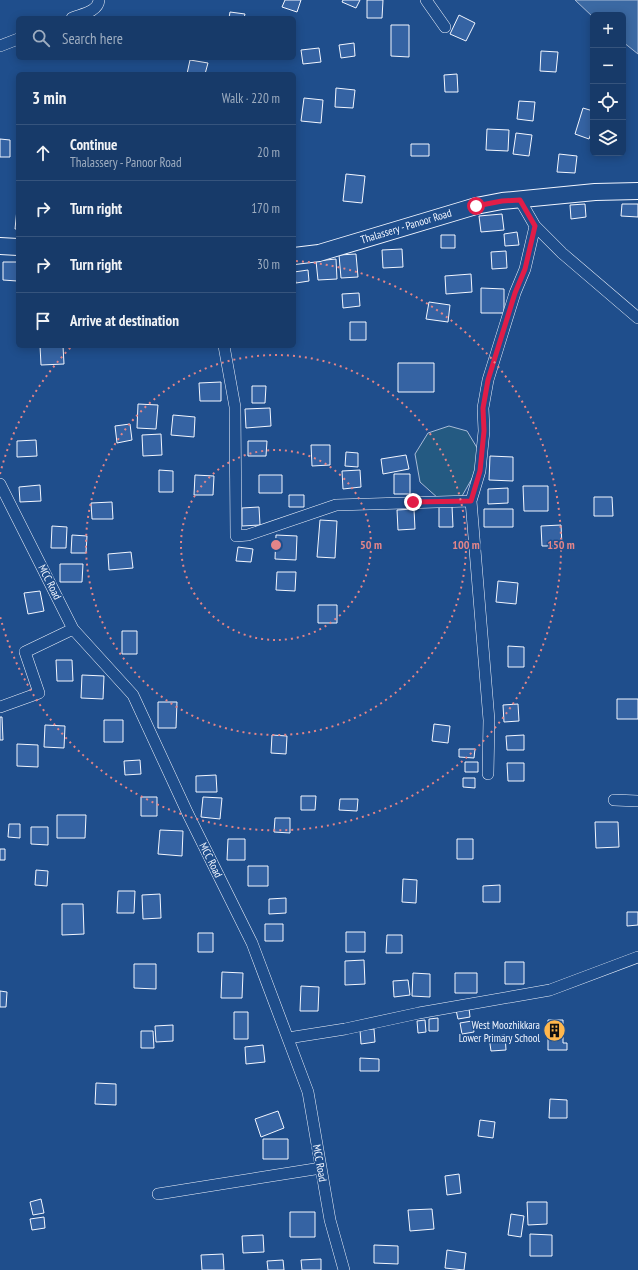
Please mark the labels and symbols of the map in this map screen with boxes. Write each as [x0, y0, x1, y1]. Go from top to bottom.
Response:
route start [467, 197, 485, 215]
street label: Thalassery - Panoor Road [359, 205, 453, 247]
route end [404, 493, 422, 511]
text: 50 m [360, 537, 382, 552]
text: 100 m [452, 537, 480, 552]
text: 150 m [547, 537, 575, 552]
centre of rings [269, 538, 283, 552]
street label: MCC Road [35, 562, 65, 602]
street label: MCC Road [196, 840, 226, 880]
place label: West Moozhikkara Lower Primary School [459, 1018, 540, 1045]
building icon: West Moozhikkara Lower Primary School [542, 1018, 568, 1044]
street label: MCC Road [310, 1143, 330, 1183]

